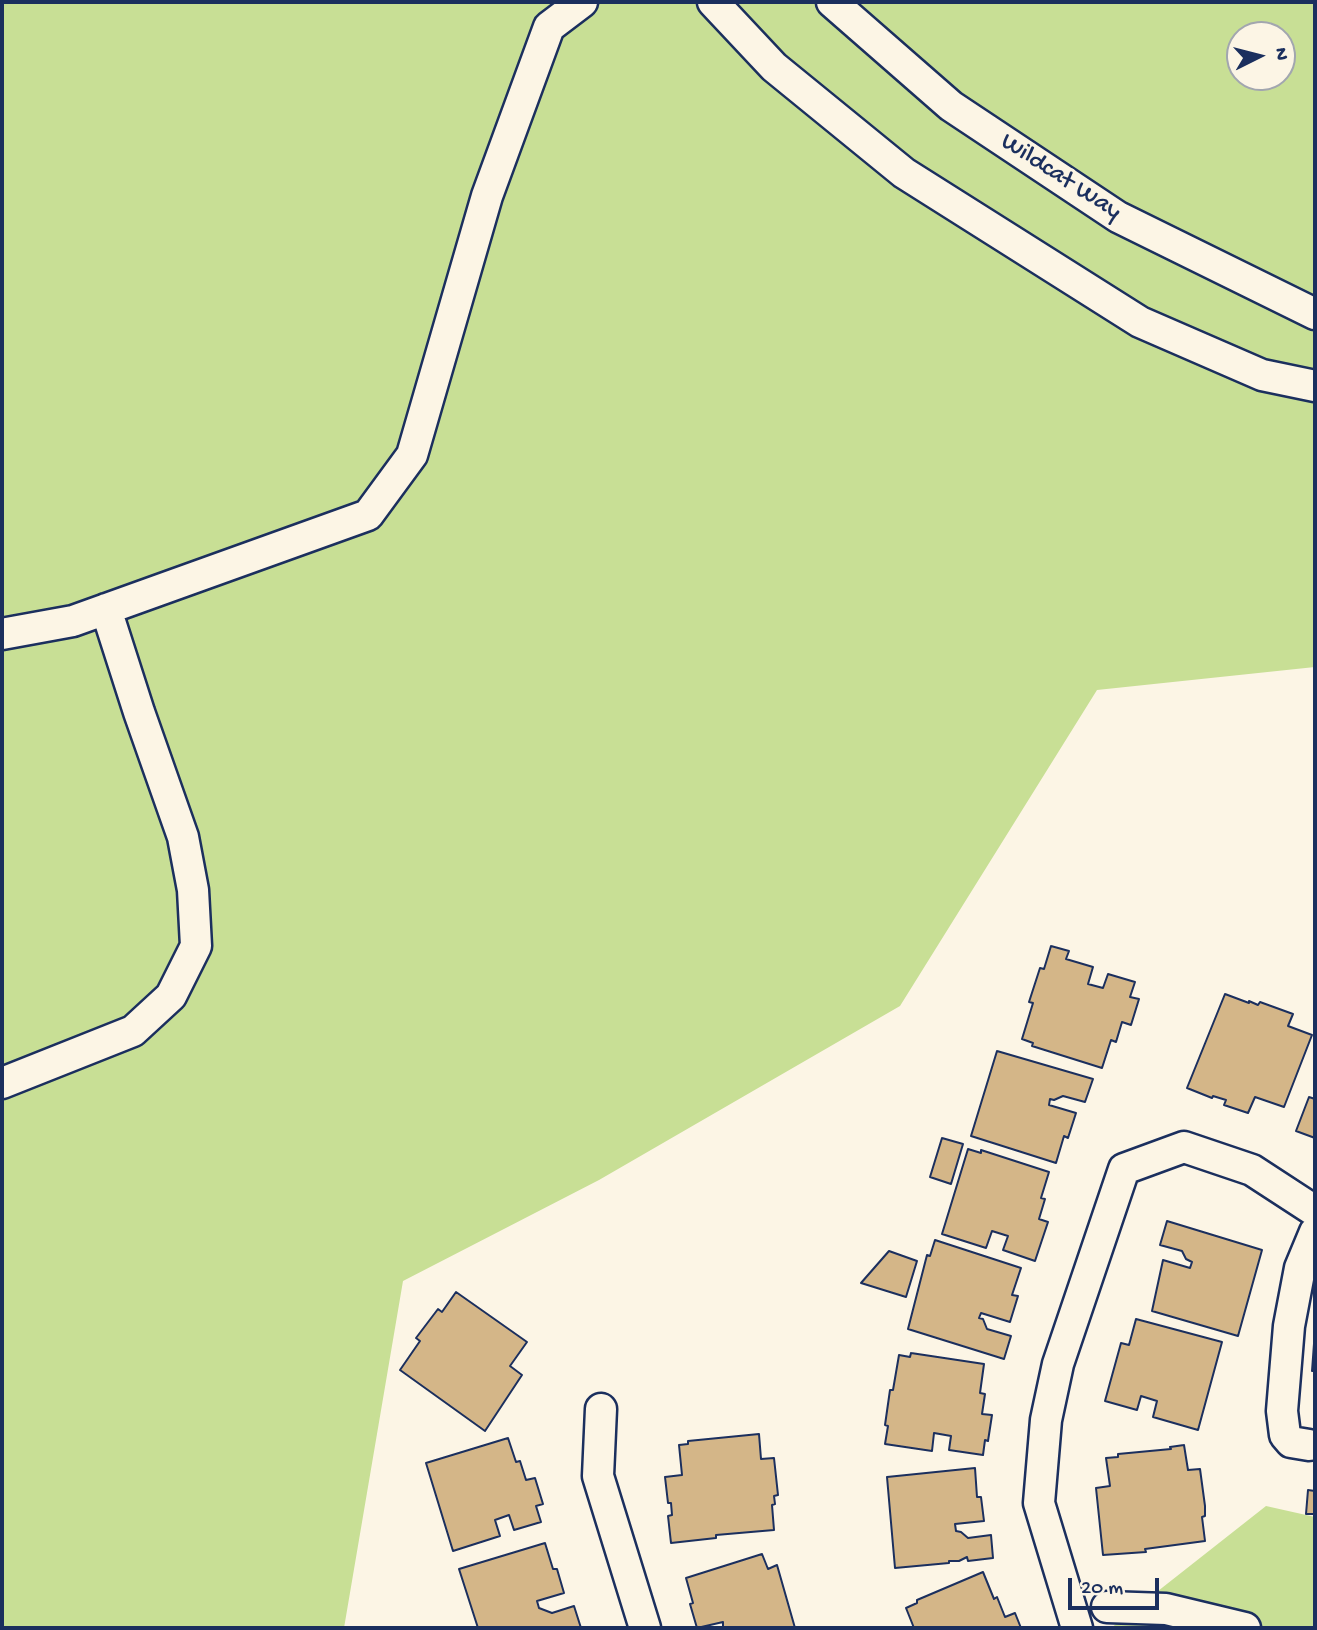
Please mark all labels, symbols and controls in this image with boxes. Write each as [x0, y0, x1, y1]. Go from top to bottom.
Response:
north arrow [1226, 21, 1296, 91]
text: N [1268, 47, 1292, 61]
street label: Wildcat Way [994, 127, 1126, 229]
scale bar [1072, 1564, 1163, 1608]
text: 20 m [1081, 1577, 1123, 1602]

